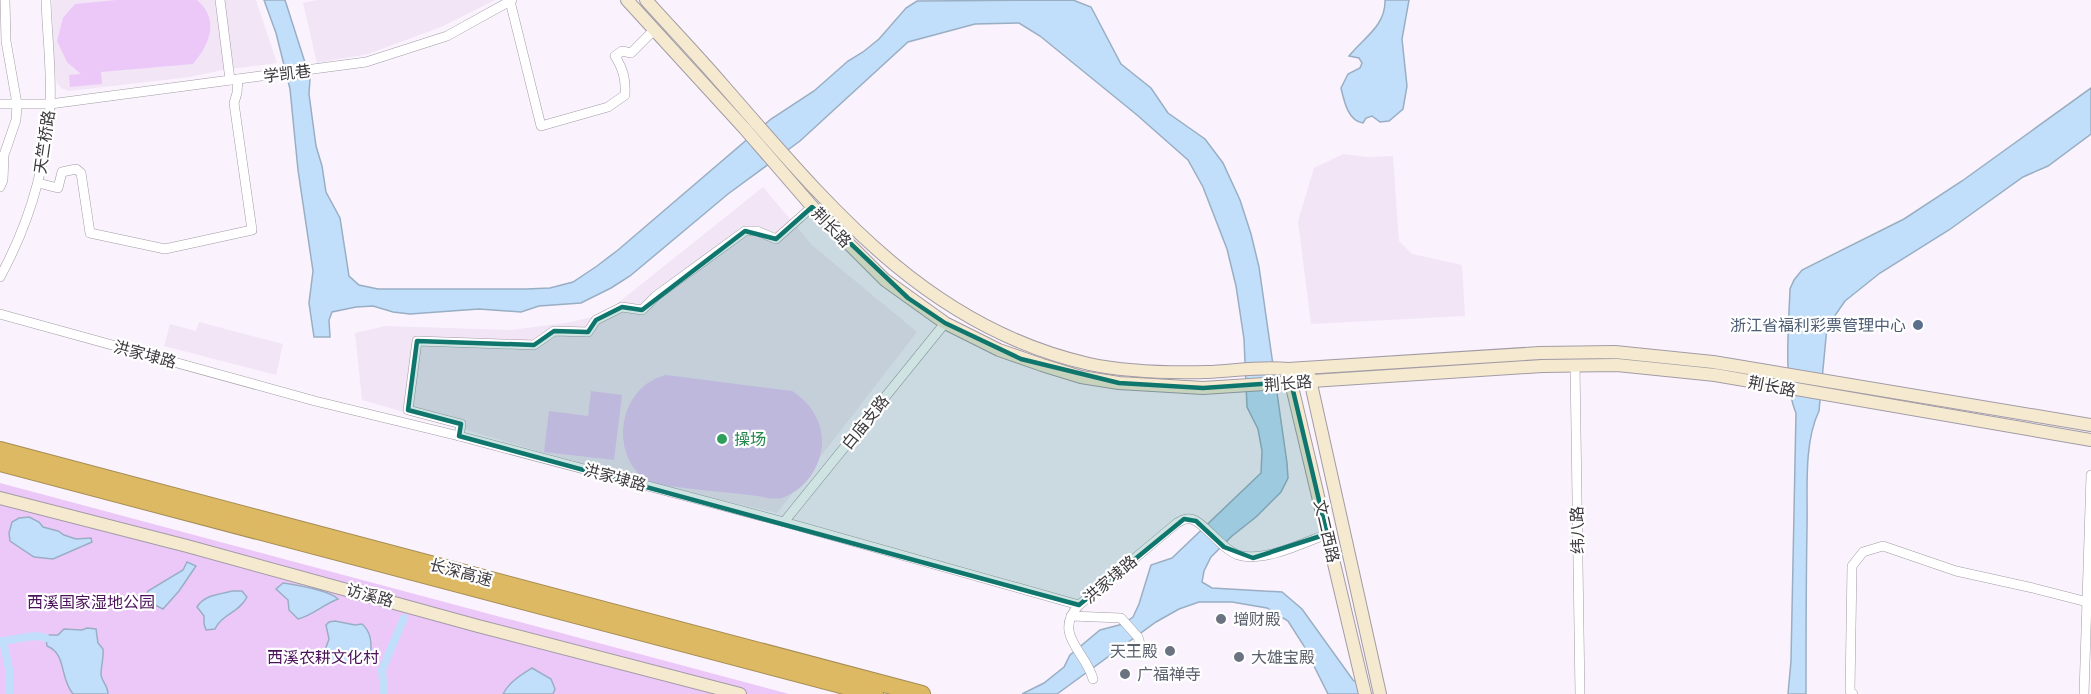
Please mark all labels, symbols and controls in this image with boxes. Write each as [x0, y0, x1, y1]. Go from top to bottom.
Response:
street label: 学凯巷 [262, 60, 312, 86]
street label: 天竺桥路 [30, 109, 58, 175]
street label: 荆长路 [808, 203, 856, 251]
place label: 浙江省福利彩票管理中心 [1730, 315, 1906, 335]
marker: 浙江省福利彩票管理中心 [1911, 318, 1925, 332]
street label: 洪家埭路 [111, 336, 179, 372]
street label: 荆长路 [1263, 371, 1313, 395]
street label: 荆长路 [1747, 372, 1797, 400]
street label: 白庙支路 [837, 391, 893, 453]
place label: 操场 [734, 429, 766, 449]
marker: 操场 [715, 432, 729, 446]
street label: 洪家埭路 [581, 459, 649, 495]
street label: 文二西路 [1310, 498, 1344, 564]
street label: 纬八路 [1567, 506, 1587, 554]
street label: 洪家埭路 [1079, 551, 1141, 607]
street label: 长深高速 [427, 554, 495, 590]
street label: 访溪路 [344, 579, 396, 611]
park label: 西溪国家湿地公园 [27, 592, 155, 612]
place label: 增财殿 [1233, 609, 1281, 629]
marker: 增财殿 [1214, 612, 1228, 626]
place label: 天王殿 [1110, 641, 1158, 661]
marker: 天王殿 [1163, 644, 1177, 658]
park label: 西溪农耕文化村 [267, 647, 379, 667]
place label: 大雄宝殿 [1251, 647, 1315, 667]
marker: 大雄宝殿 [1232, 650, 1246, 664]
place label: 广福禅寺 [1137, 664, 1201, 684]
marker: 广福禅寺 [1118, 667, 1132, 681]

